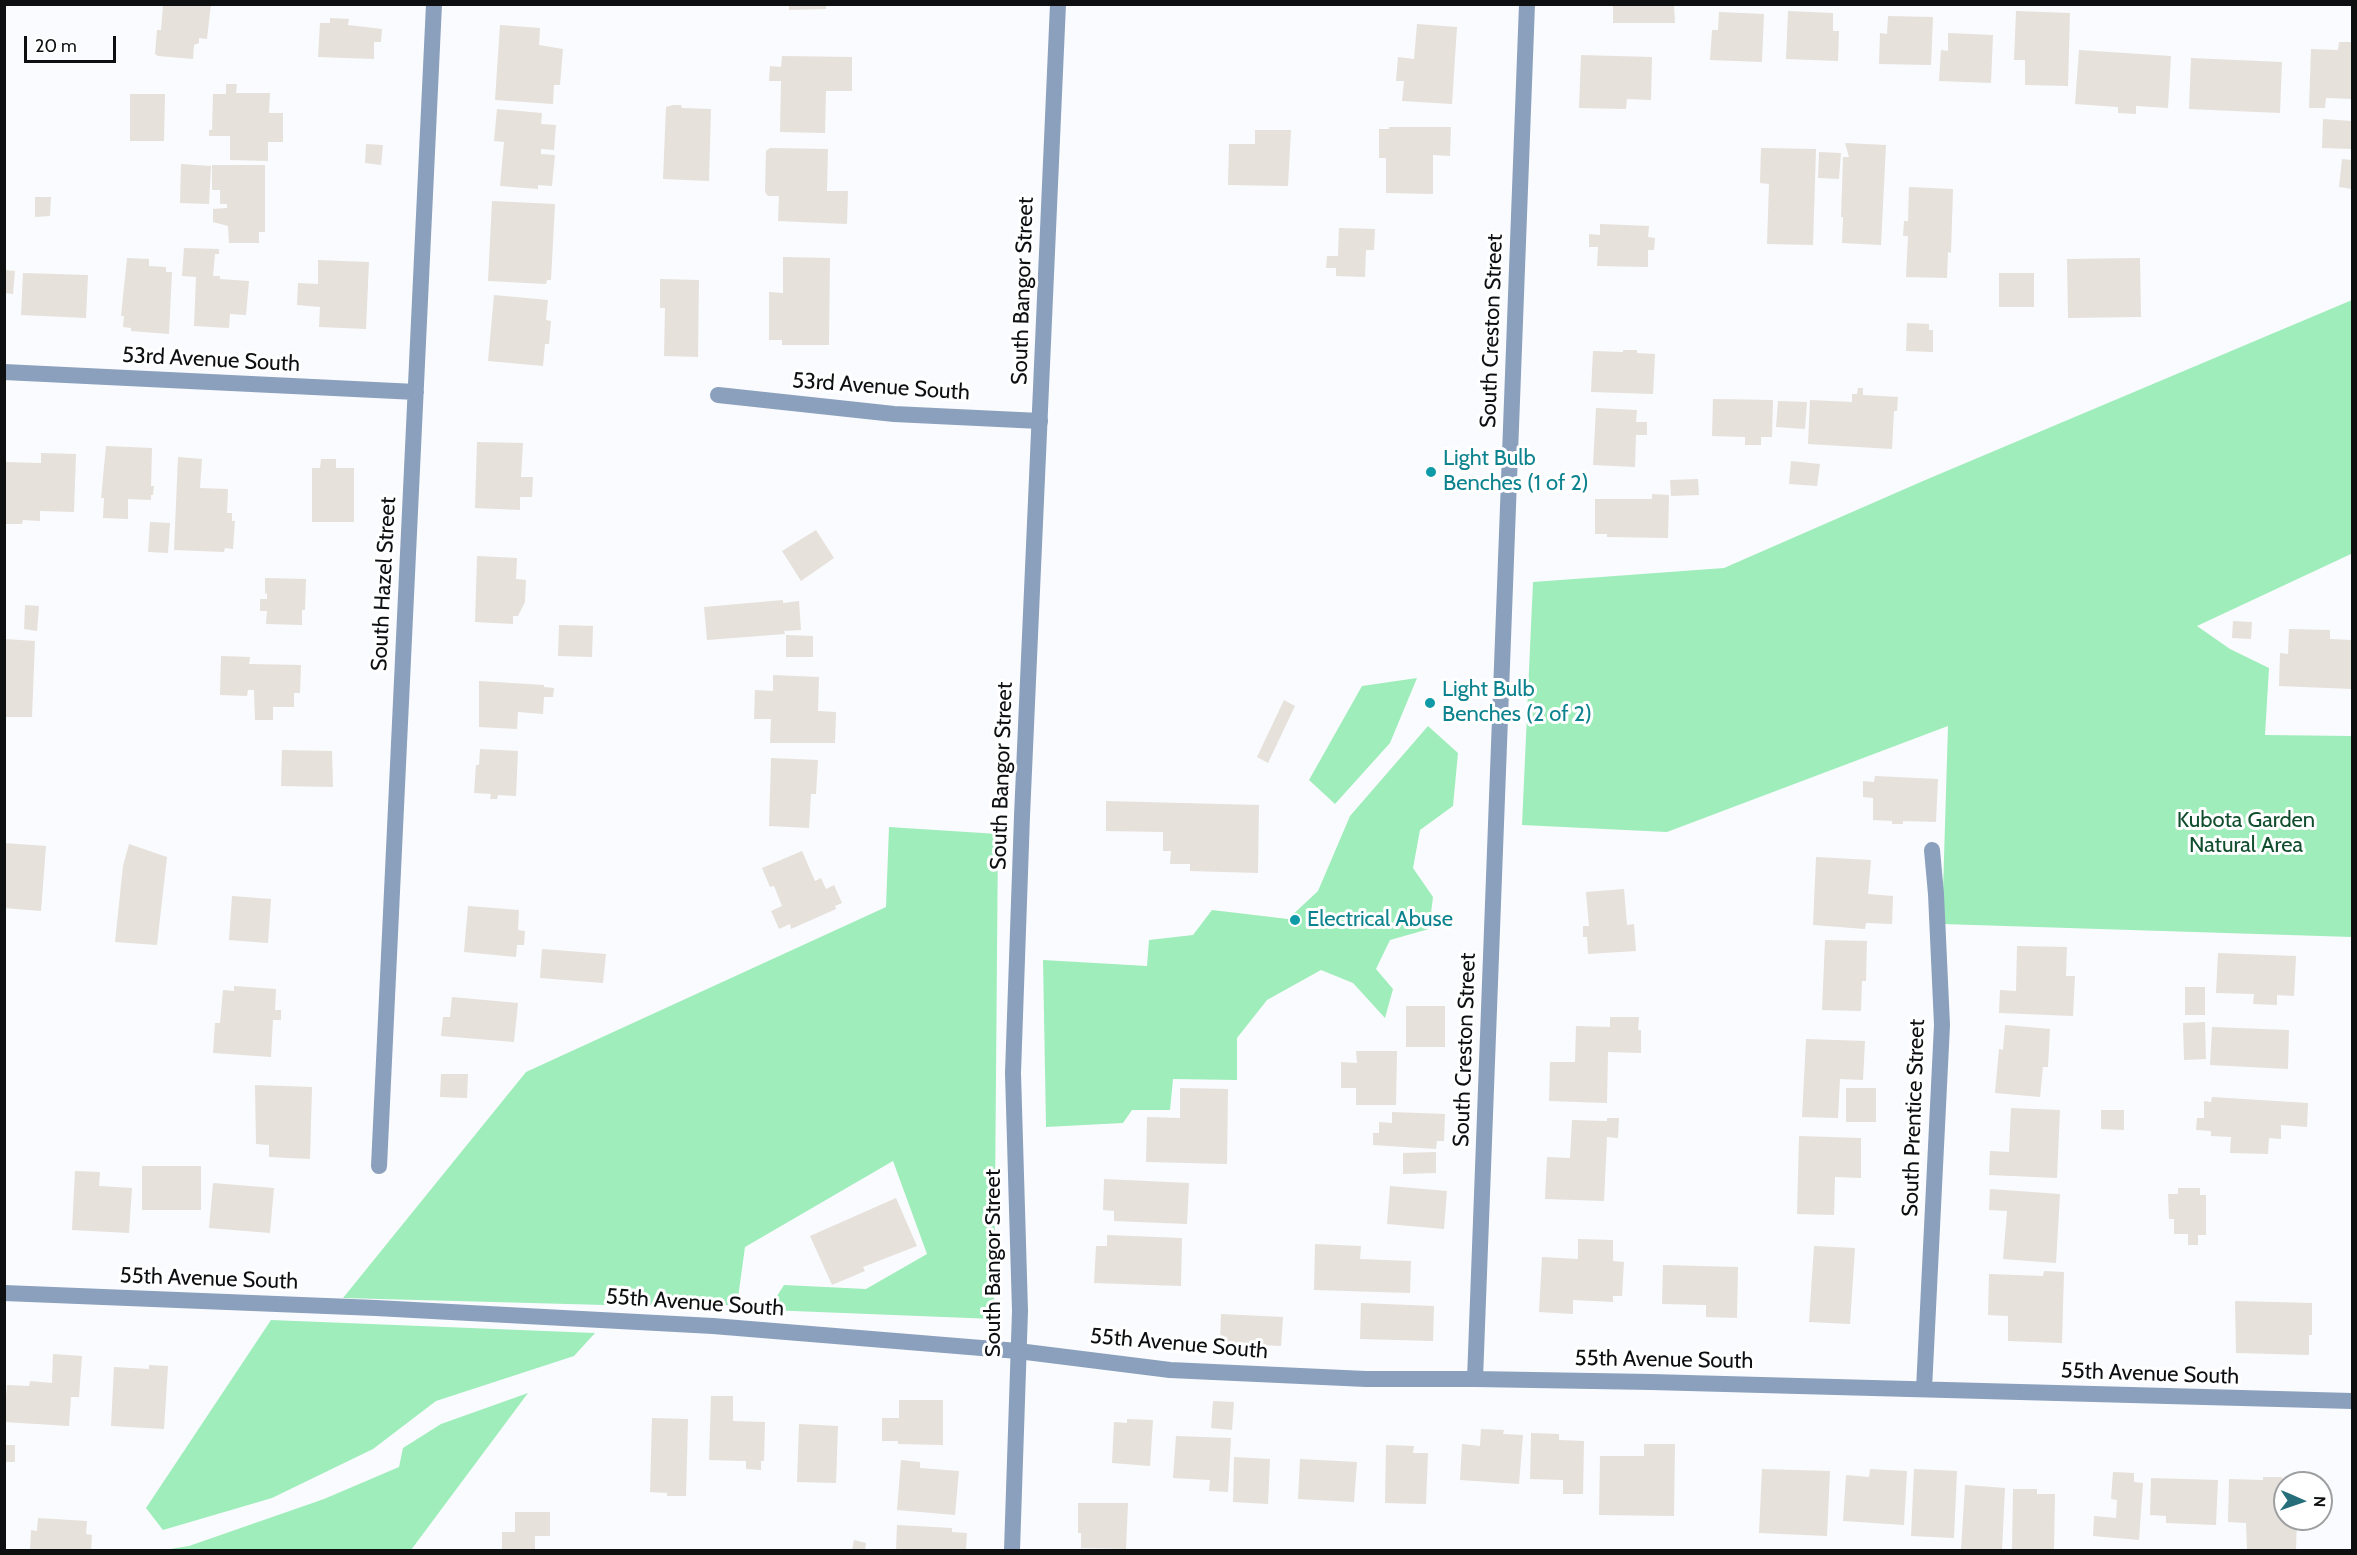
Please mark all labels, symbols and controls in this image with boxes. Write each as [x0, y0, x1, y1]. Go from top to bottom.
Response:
scale bar [27, 24, 118, 62]
text: 20 m [35, 35, 77, 57]
street label: South Bangor Street [1007, 196, 1039, 386]
street label: South Creston Street [1475, 233, 1509, 429]
street label: 53rd Avenue South [121, 342, 301, 378]
street label: 53rd Avenue South [791, 368, 971, 406]
place label: Light Bulb Benches (1 of 2) [1443, 446, 1589, 498]
marker: Light Bulb Benches (1 of 2) [1424, 465, 1438, 479]
street label: South Hazel Street [366, 496, 402, 672]
place label: Light Bulb Benches (2 of 2) [1442, 677, 1592, 728]
street label: South Bangor Street [986, 681, 1018, 871]
marker: Light Bulb Benches (2 of 2) [1423, 696, 1437, 710]
park label: Kubota Garden Natural Area [2177, 808, 2315, 860]
place label: Electrical Abuse [1307, 907, 1453, 933]
marker: Electrical Abuse [1288, 913, 1302, 927]
street label: South Creston Street [1448, 952, 1482, 1148]
street label: South Prentice Street [1897, 1019, 1931, 1217]
street label: South Bangor Street [981, 1169, 1007, 1357]
street label: 55th Avenue South [119, 1263, 299, 1295]
street label: 55th Avenue South [605, 1284, 785, 1322]
street label: 55th Avenue South [1089, 1323, 1269, 1365]
street label: 55th Avenue South [1574, 1345, 1754, 1375]
street label: 55th Avenue South [2060, 1358, 2240, 1390]
north arrow [2273, 1471, 2333, 1531]
text: N [2310, 1496, 2329, 1508]

